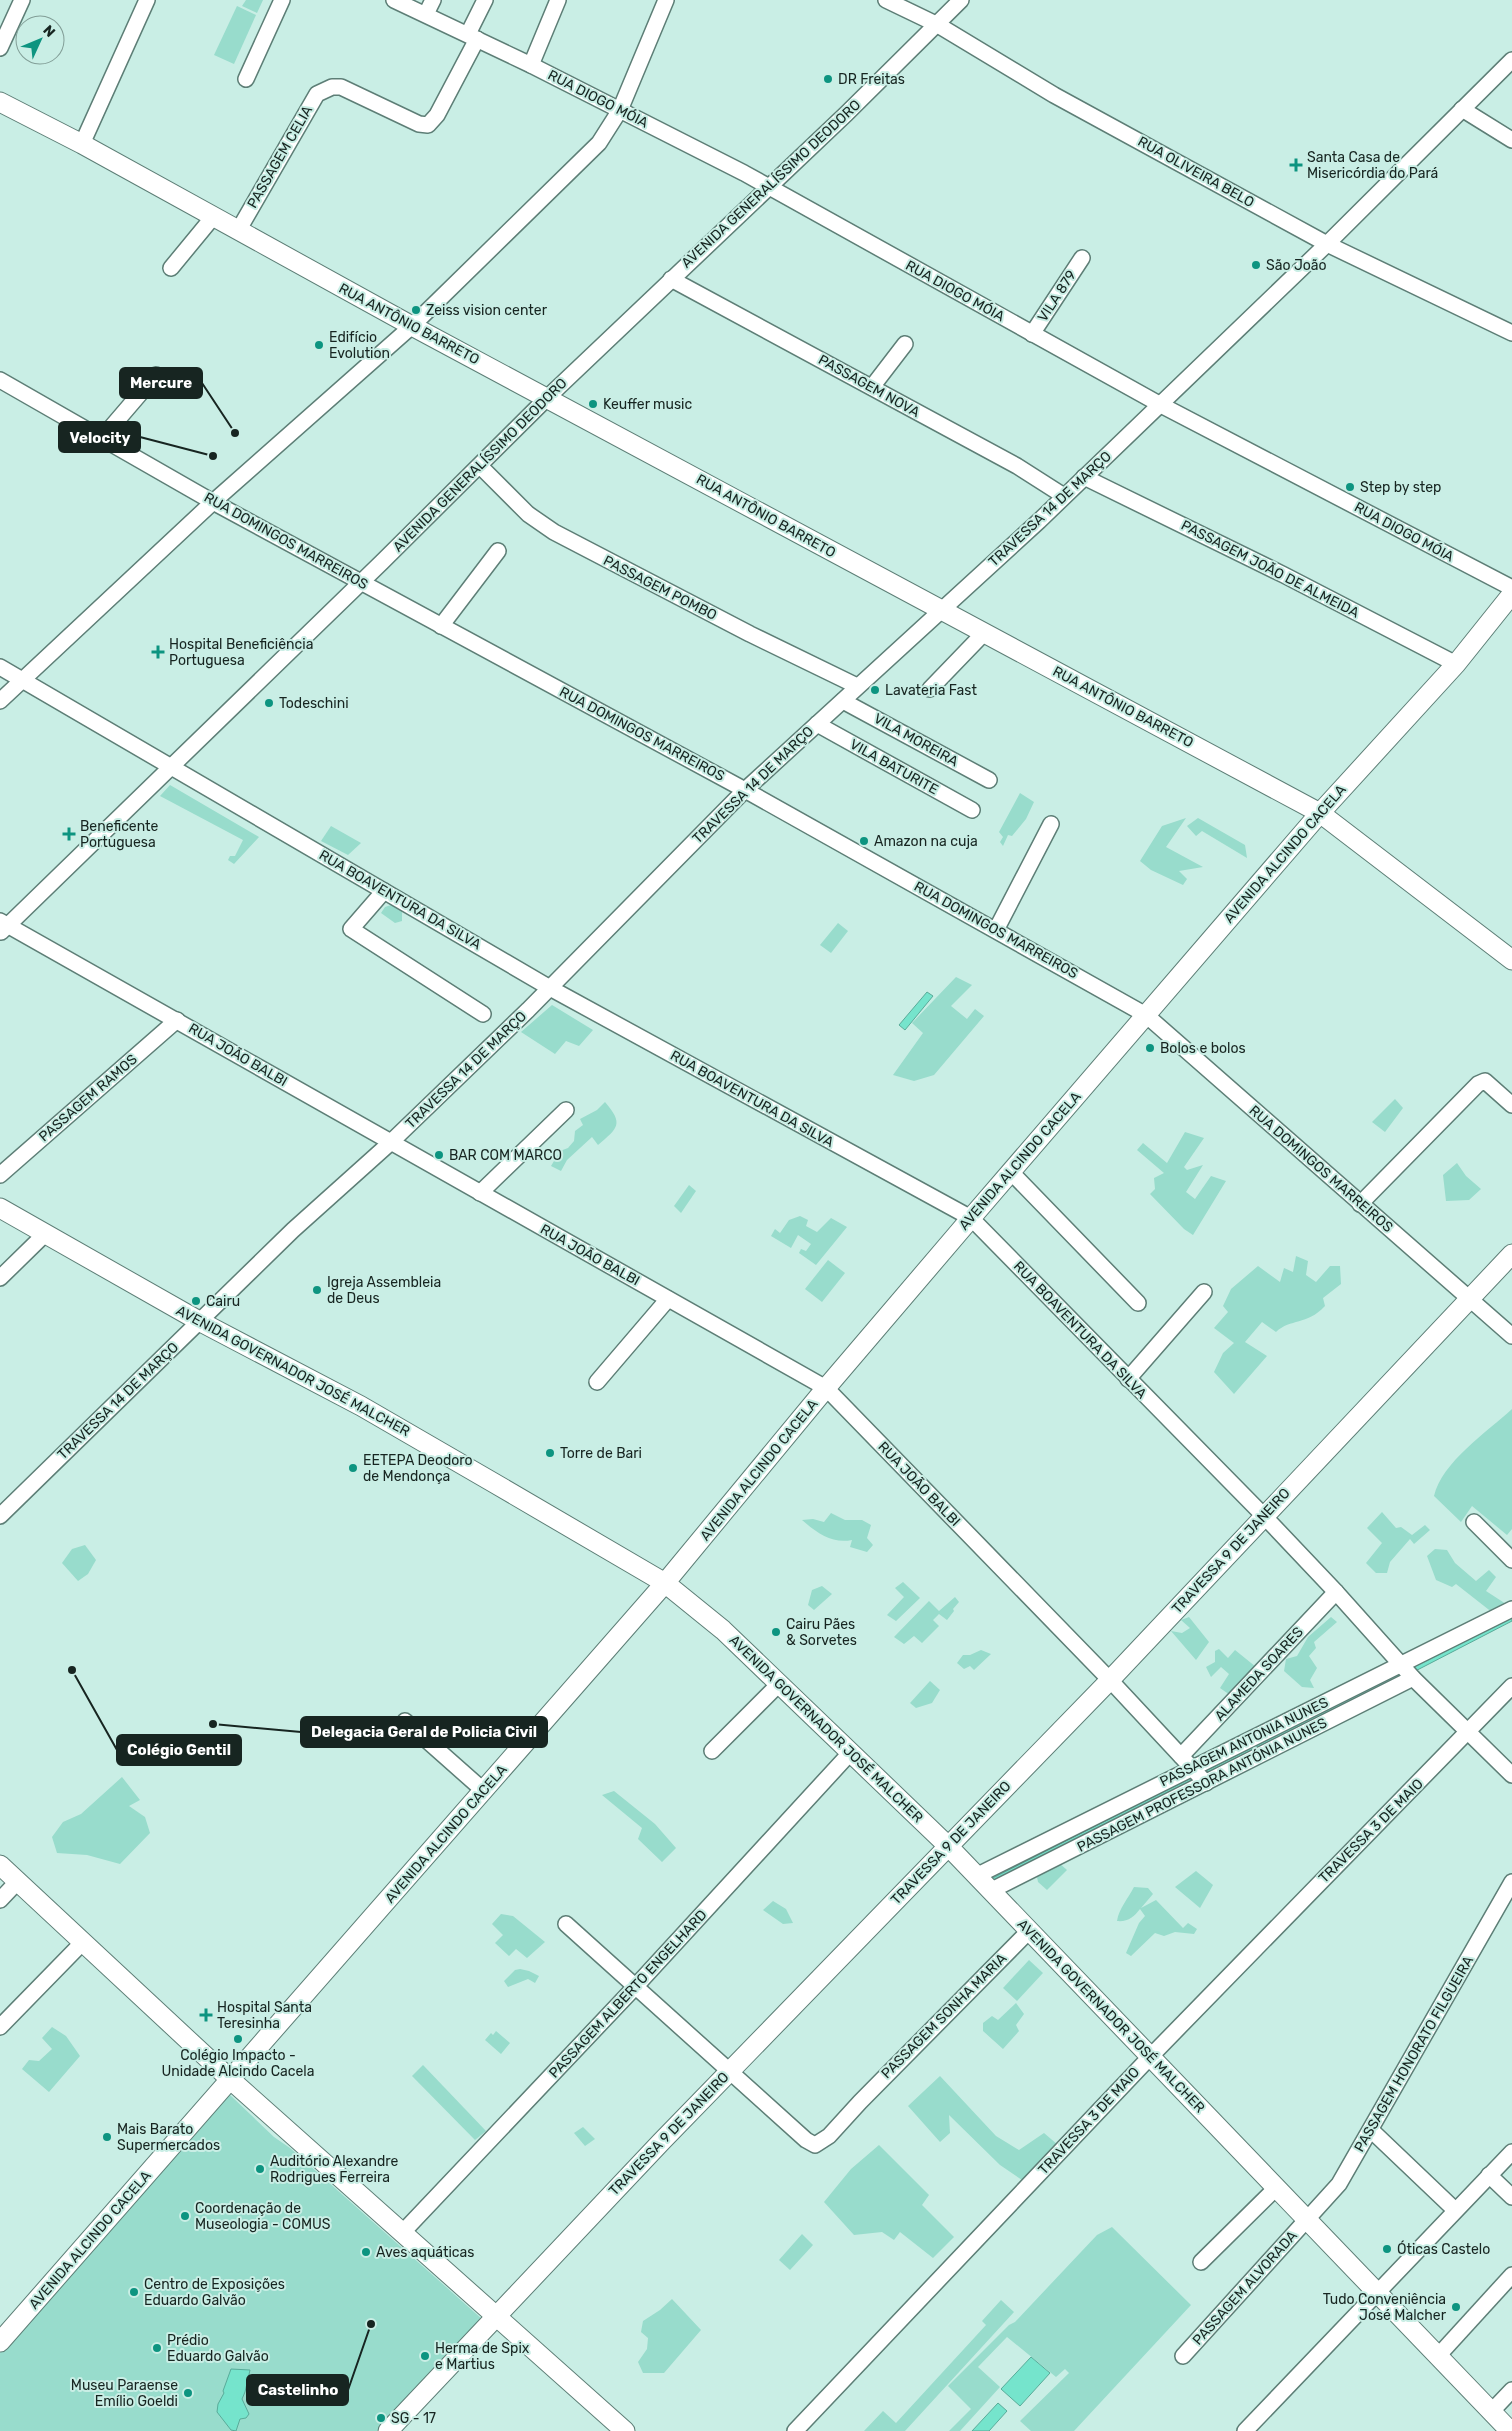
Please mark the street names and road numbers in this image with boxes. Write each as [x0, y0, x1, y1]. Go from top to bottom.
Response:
street label: RUA DIOGO MÓIA [545, 65, 652, 132]
street label: AVENIDA GENERALÍSSIMO DEODORO [677, 96, 864, 272]
street label: PASSAGEM CELIA [244, 102, 317, 211]
street label: RUA OLIVEIRA BELO [1135, 133, 1257, 211]
street label: RUA DIOGO MÓIA [903, 256, 1008, 326]
street label: VILA 879 [1034, 267, 1080, 325]
street label: RUA ANTÔNIO BARRETO [336, 279, 483, 368]
street label: PASSAGEM NOVA [815, 351, 923, 421]
street label: AVENIDA GENERALÍSSIMO DEODORO [389, 374, 570, 555]
street label: TRAVESSA 14 DE MARÇO [985, 448, 1115, 570]
street label: RUA ANTÔNIO BARRETO [693, 470, 839, 561]
street label: RUA DOMINGOS MARREIROS [201, 489, 371, 593]
street label: RUA DIOGO MÓIA [1351, 498, 1458, 566]
street label: PASSAGEM JOÃO DE ALMEIDA [1178, 516, 1363, 622]
street label: PASSAGEM POMBO [600, 552, 720, 624]
street label: RUA ANTÔNIO BARRETO [1050, 662, 1197, 751]
street label: RUA DOMINGOS MARREIROS [556, 683, 728, 785]
street label: VILA MOREIRA [871, 710, 962, 771]
street label: TRAVESSA 14 DE MARÇO [689, 723, 817, 847]
street label: VILA BATURITE [847, 736, 941, 798]
street label: AVENIDA ALCINDO CACELA [1220, 781, 1350, 927]
street label: RUA BOAVENTURA DA SILVA [316, 847, 485, 954]
street label: RUA DOMINGOS MARREIROS [911, 878, 1081, 982]
street label: TRAVESSA 14 DE MARÇO [402, 1008, 530, 1132]
street label: RUA JOÃO BALBI [186, 1019, 291, 1090]
street label: RUA BOAVENTURA DA SILVA [667, 1047, 837, 1151]
street label: PASSAGEM RAMOS [35, 1051, 141, 1145]
street label: AVENIDA ALCINDO CACELA [955, 1088, 1085, 1234]
street label: RUA DOMINGOS MARREIROS [1246, 1102, 1396, 1236]
street label: RUA JOÃO BALBI [537, 1220, 643, 1289]
street label: RUA BOAVENTURA DA SILVA [1010, 1258, 1151, 1403]
street label: AVENIDA GOVERNADOR JOSÉ MALCHER [173, 1301, 413, 1440]
street label: TRAVESSA 14 DE MARÇO [54, 1339, 182, 1463]
street label: AVENIDA ALCINDO CACELA [697, 1395, 822, 1544]
street label: RUA JOÃO BALBI [874, 1437, 964, 1530]
street label: TRAVESSA 9 DE JANEIRO [1168, 1485, 1294, 1617]
street label: ALAMEDA SOARES [1211, 1623, 1307, 1724]
street label: AVENIDA GOVERNADOR JOSÉ MALCHER [726, 1631, 927, 1826]
street label: PASSAGEM ANTONIA NUNES [1157, 1694, 1331, 1790]
street label: PASSAGEM PROFESSORA ANTÓNIA NUNES [1074, 1713, 1330, 1856]
street label: AVENIDA ALCINDO CACELA [381, 1761, 511, 1907]
street label: TRAVESSA 3 DE MAIO [1315, 1775, 1427, 1887]
street label: TRAVESSA 9 DE JANEIRO [887, 1778, 1015, 1908]
street label: PASSAGEM ALBERTO ENGELHARD [546, 1906, 710, 2082]
street label: AVENIDA GOVERNADOR JOSÉ MALCHER [1014, 1915, 1209, 2116]
street label: PASSAGEM SONHA MARIA [878, 1949, 1011, 2082]
street label: PASSAGEM HONORATO FILGUEIRA [1351, 1952, 1478, 2155]
street label: TRAVESSA 3 DE MAIO [1035, 2064, 1143, 2178]
street label: TRAVESSA 9 DE JANEIRO [605, 2069, 733, 2199]
street label: AVENIDA ALCINDO CACELA [25, 2167, 155, 2313]
street label: PASSAGEM ALVORADA [1189, 2227, 1301, 2349]

